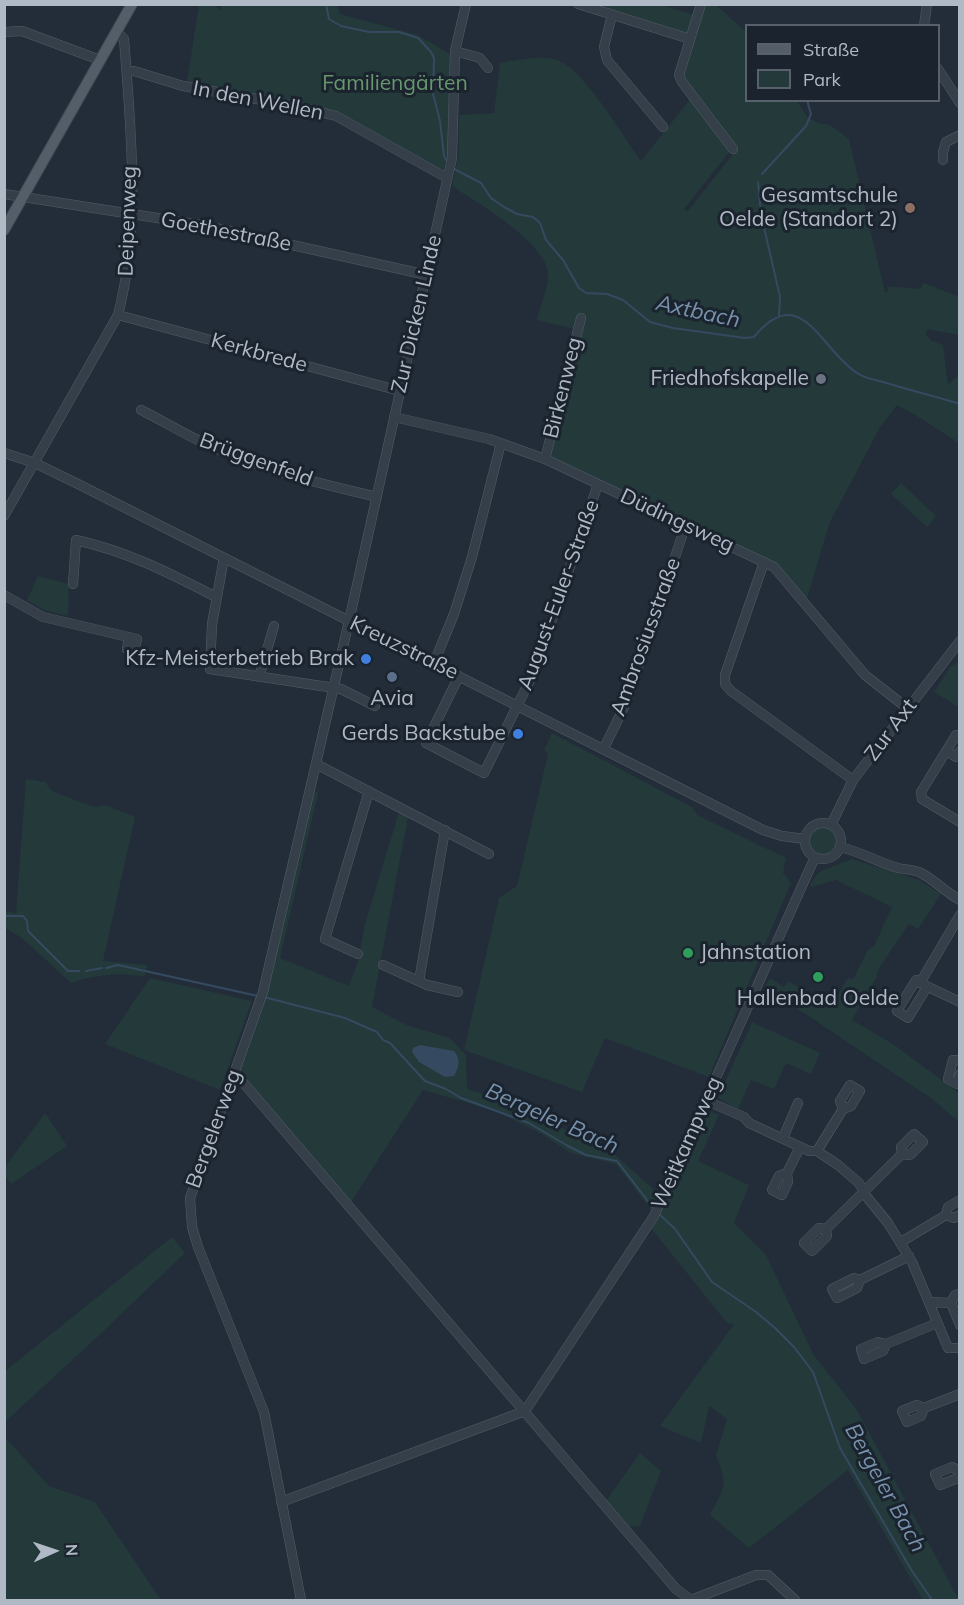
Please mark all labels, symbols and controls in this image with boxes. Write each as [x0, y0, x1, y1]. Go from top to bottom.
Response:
legend [745, 24, 940, 102]
text: Straße [803, 38, 859, 61]
text: Park [803, 68, 841, 91]
park label: Familiengärten [322, 71, 468, 97]
street label: In den Wellen [191, 76, 325, 126]
street label: Deipenweg [113, 165, 143, 277]
place label: Gesamtschule Oelde (Standort 2) [719, 183, 898, 233]
marker: Gesamtschule Oelde (Standort 2) [903, 201, 917, 215]
street label: Goethestraße [159, 207, 293, 257]
street label: Zur Dicken Linde [387, 233, 447, 395]
water label: Axtbach [654, 290, 742, 334]
street label: Kerkbrede [208, 328, 310, 378]
street label: Birkenweg [538, 335, 588, 441]
place label: Friedhofskapelle [650, 366, 809, 392]
marker: Friedhofskapelle [814, 372, 828, 386]
street label: Brüggenfeld [196, 428, 316, 492]
street label: Düdingsweg [616, 484, 738, 558]
street label: August-Euler-Straße [513, 496, 605, 694]
street label: Ambrosiusstraße [606, 555, 686, 719]
street label: Kreuzstraße [346, 611, 462, 685]
place label: Kfz-Meisterbetrieb Brak [125, 646, 354, 672]
marker: Kfz-Meisterbetrieb Brak [359, 652, 373, 666]
marker: Avia [385, 670, 399, 684]
place label: Avia [370, 686, 414, 712]
street label: Zur Axt [860, 694, 922, 766]
place label: Gerds Backstube [342, 721, 506, 747]
marker: Gerds Backstube [511, 727, 525, 741]
place label: Jahnstation [700, 940, 811, 966]
marker: Jahnstation [681, 946, 695, 960]
marker: Hallenbad Oelde [811, 970, 825, 984]
place label: Hallenbad Oelde [737, 986, 899, 1012]
street label: Bergelerweg [181, 1066, 247, 1192]
street label: Weitkampweg [647, 1073, 727, 1213]
water label: Bergeler Bach [481, 1078, 623, 1160]
water label: Bergeler Bach [839, 1419, 931, 1557]
north arrow [24, 1521, 84, 1581]
text: N [62, 1543, 82, 1557]

